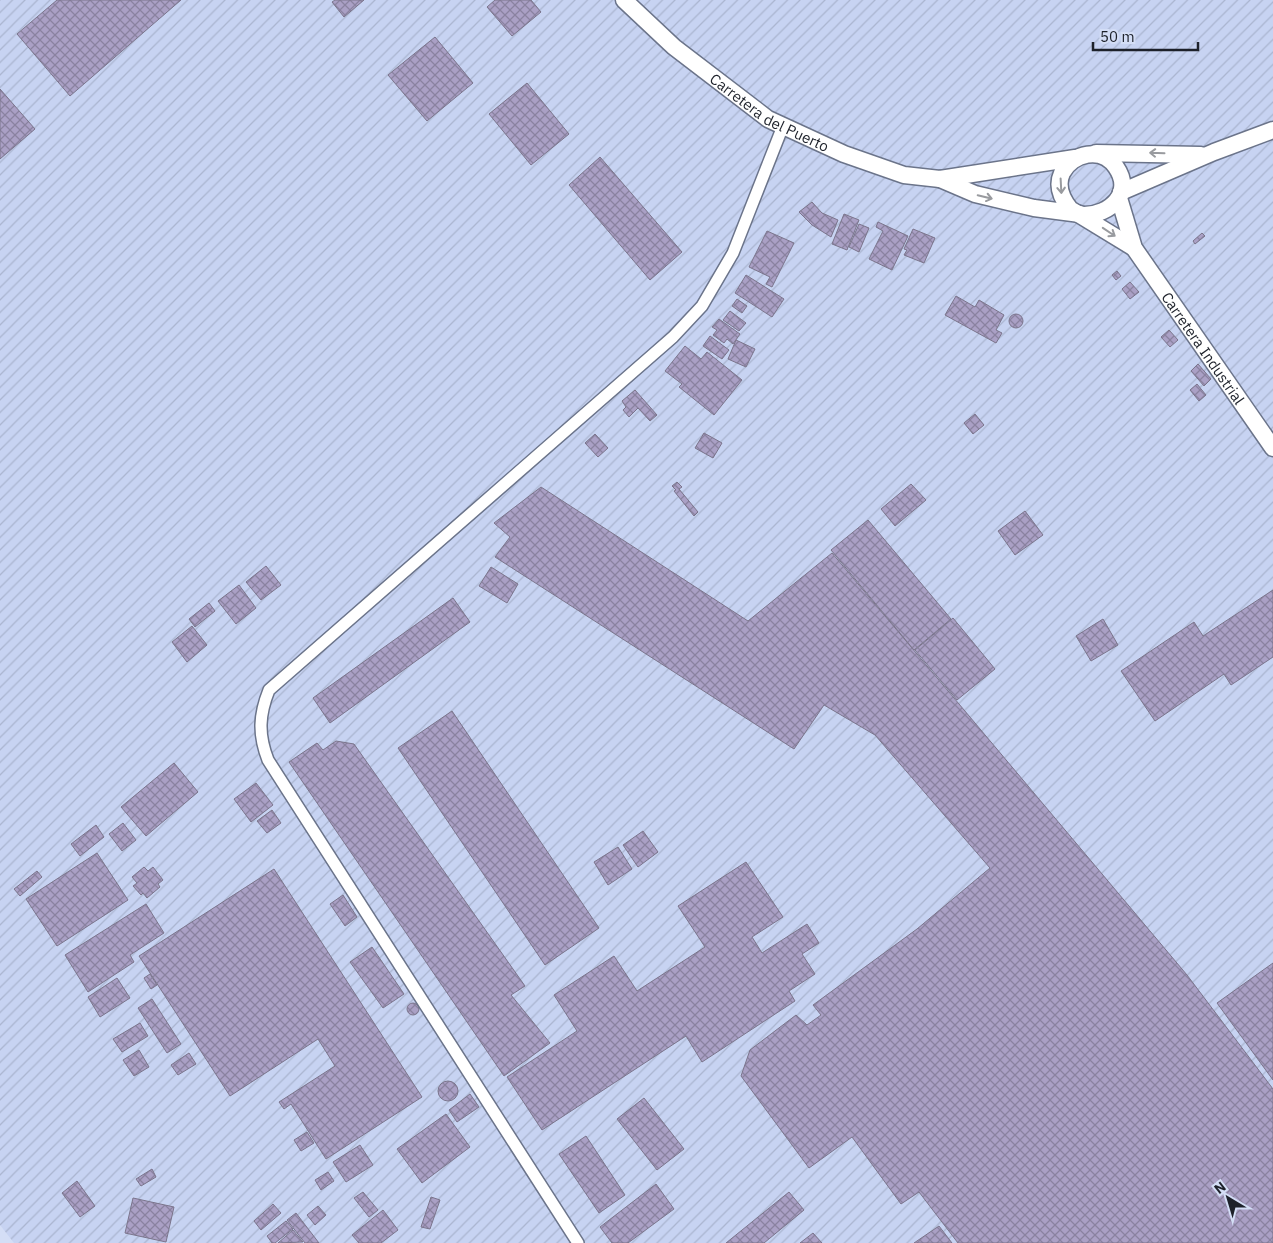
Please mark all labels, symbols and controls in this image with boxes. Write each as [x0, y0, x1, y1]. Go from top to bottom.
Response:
scale bar [1093, 20, 1198, 52]
text: 50 m [1100, 27, 1135, 46]
street label: Carretera del Puerto [706, 69, 832, 155]
one-way arrow [1149, 148, 1166, 158]
one-way arrow [1056, 177, 1065, 193]
one-way arrow [977, 193, 993, 202]
one-way arrow [1101, 227, 1115, 237]
street label: Carretera Industrial [1158, 288, 1249, 408]
north arrow [1203, 1173, 1253, 1223]
text: N [1210, 1178, 1230, 1198]

